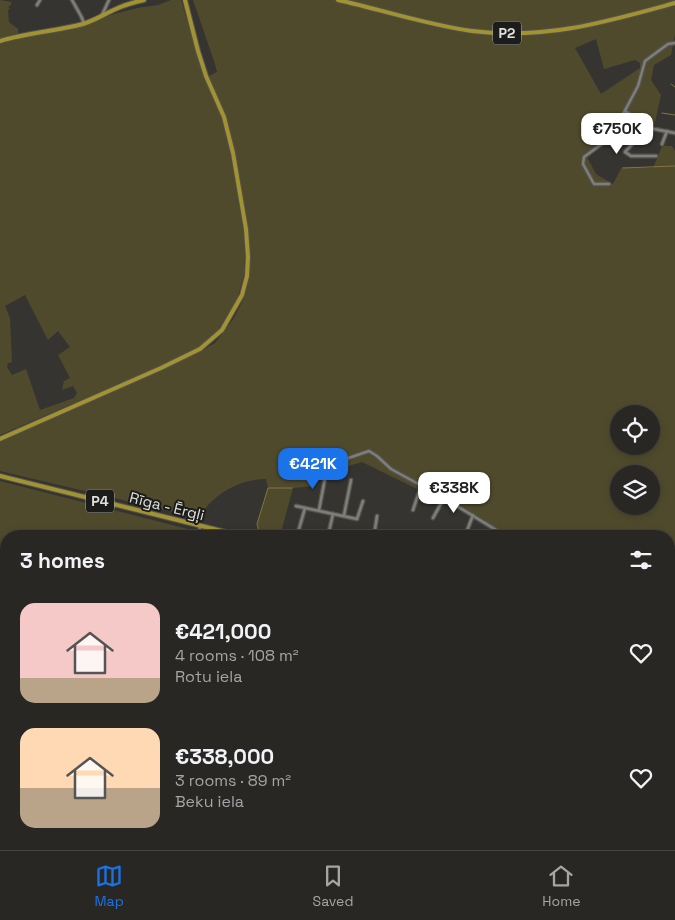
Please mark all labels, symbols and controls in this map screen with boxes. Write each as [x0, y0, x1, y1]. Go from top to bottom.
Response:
road number: P2 [493, 22, 521, 44]
pin: €750K [582, 112, 652, 155]
text: €750K [592, 118, 642, 139]
map controls [610, 405, 660, 515]
button: locate [610, 405, 660, 455]
pin: €421K [278, 448, 348, 490]
text: €421K [289, 453, 337, 474]
button: layers [610, 465, 660, 515]
pin: €338K [419, 472, 489, 514]
text: €338K [429, 477, 479, 498]
street label: Rīga - Ērgļi [128, 488, 206, 524]
road number: P4 [86, 490, 114, 512]
icon: filters [627, 546, 655, 574]
text: 3 homes [20, 547, 105, 574]
text: €421,000 [175, 618, 271, 645]
icon: home [60, 623, 120, 683]
icon: heart [627, 639, 655, 667]
text: 4 rooms · 108 m² [175, 645, 299, 666]
text: Rotu iela [175, 666, 242, 687]
text: €338,000 [175, 743, 274, 770]
icon: home [60, 748, 120, 808]
icon: heart [627, 764, 655, 792]
text: 3 rooms · 89 m² [175, 770, 291, 791]
text: Beku iela [175, 791, 244, 812]
tab: Map [94, 862, 124, 910]
tab: Saved [313, 862, 353, 910]
tab: Home [542, 862, 581, 910]

